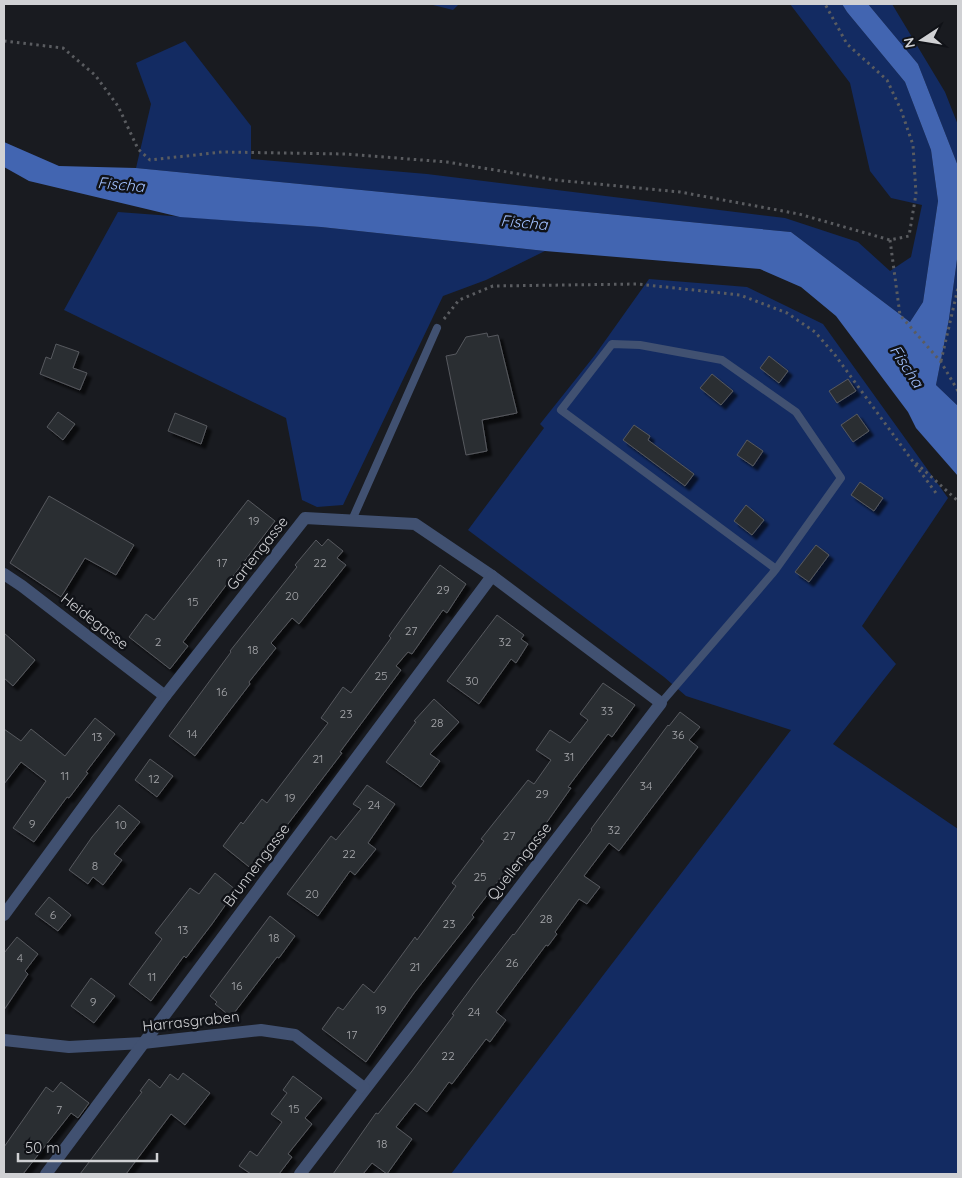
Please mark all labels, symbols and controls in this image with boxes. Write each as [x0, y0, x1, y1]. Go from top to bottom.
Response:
north arrow [897, 15, 947, 65]
text: N [899, 36, 919, 50]
water label: Fischa [97, 172, 147, 196]
water label: Fischa [500, 210, 550, 234]
water label: Fischa [886, 341, 929, 392]
street label: Gartengasse [222, 512, 292, 594]
house number: 19 [248, 513, 260, 528]
house number: 17 [217, 555, 227, 570]
house number: 22 [313, 555, 327, 570]
house number: 29 [436, 582, 450, 597]
house number: 20 [285, 588, 299, 603]
street label: Heidegasse [57, 589, 133, 653]
house number: 15 [188, 594, 198, 609]
house number: 27 [405, 623, 417, 638]
house number: 2 [155, 634, 162, 649]
house number: 32 [499, 634, 512, 649]
house number: 18 [248, 642, 258, 657]
house number: 25 [374, 668, 388, 683]
house number: 30 [465, 673, 479, 688]
house number: 16 [217, 684, 228, 699]
house number: 33 [601, 703, 613, 718]
house number: 23 [340, 706, 352, 721]
house number: 28 [430, 715, 444, 730]
house number: 14 [187, 726, 197, 741]
house number: 36 [672, 727, 685, 742]
house number: 13 [92, 729, 102, 744]
house number: 31 [564, 749, 574, 764]
house number: 21 [312, 751, 324, 766]
house number: 11 [61, 768, 69, 783]
house number: 12 [148, 771, 160, 786]
house number: 34 [640, 778, 652, 793]
house number: 29 [535, 786, 549, 801]
house number: 19 [284, 790, 296, 805]
house number: 24 [368, 797, 380, 812]
house number: 9 [29, 816, 36, 831]
house number: 10 [115, 817, 127, 832]
street label: Quellengasse [483, 818, 555, 904]
street label: Brunnengasse [218, 820, 294, 910]
house number: 32 [608, 822, 621, 837]
house number: 27 [503, 828, 515, 843]
house number: 22 [342, 846, 356, 861]
house number: 8 [92, 858, 98, 873]
house number: 25 [473, 869, 487, 884]
house number: 20 [305, 886, 319, 901]
house number: 6 [50, 907, 57, 922]
house number: 28 [539, 911, 553, 926]
house number: 23 [443, 916, 455, 931]
house number: 13 [178, 922, 188, 937]
house number: 18 [269, 930, 279, 945]
house number: 4 [17, 950, 23, 965]
house number: 26 [505, 955, 519, 970]
house number: 21 [409, 959, 421, 974]
house number: 11 [148, 969, 156, 984]
house number: 16 [232, 978, 243, 993]
house number: 9 [90, 994, 97, 1009]
house number: 19 [375, 1002, 387, 1017]
house number: 24 [468, 1004, 480, 1019]
street label: Harrasgraben [141, 1006, 241, 1036]
house number: 17 [347, 1027, 357, 1042]
house number: 22 [441, 1048, 455, 1063]
house number: 15 [289, 1101, 299, 1116]
house number: 7 [56, 1102, 62, 1117]
scale bar [18, 1130, 156, 1162]
house number: 18 [377, 1136, 387, 1151]
text: 50 m [25, 1138, 60, 1157]

